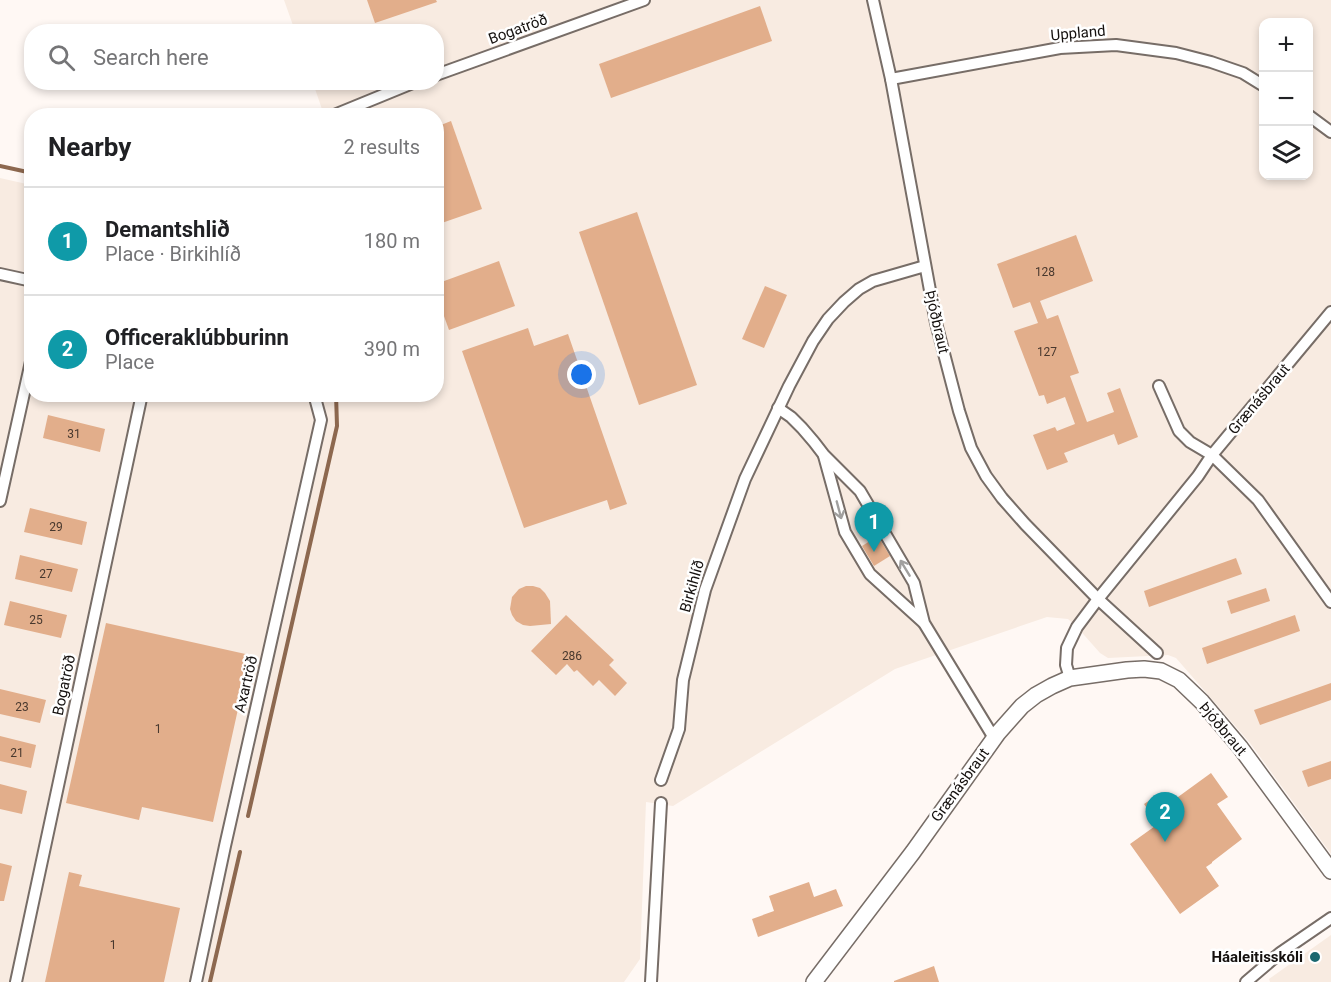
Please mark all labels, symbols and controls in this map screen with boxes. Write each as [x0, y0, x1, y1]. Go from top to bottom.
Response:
street label: Bogatröð [486, 10, 550, 48]
map controls [1259, 18, 1313, 180]
button: + [1259, 18, 1313, 72]
street label: Uppland [1050, 22, 1106, 44]
search box [24, 24, 444, 90]
icon: search [45, 41, 78, 74]
text: Search here [93, 45, 209, 70]
button: − [1259, 72, 1313, 126]
button: layers [1259, 126, 1313, 180]
text: Nearby [48, 132, 131, 162]
text: 2 results [344, 135, 420, 159]
text: Demantshlið [105, 217, 230, 242]
text: 1 [62, 229, 73, 253]
text: 180 m [364, 229, 420, 253]
text: Place · Birkihlíð [105, 242, 241, 266]
house number: 128 [1035, 265, 1055, 279]
street label: Þjóðbraut [921, 289, 953, 355]
text: Officeraklúbburinn [105, 325, 289, 350]
text: 2 [62, 337, 73, 361]
text: 390 m [364, 337, 420, 361]
house number: 127 [1037, 345, 1057, 359]
text: Place [105, 350, 154, 374]
your location [567, 360, 596, 389]
street label: Grænásbraut [1224, 360, 1294, 438]
house number: 31 [67, 427, 81, 441]
one-way arrow [833, 500, 845, 519]
pin: 1 [854, 502, 894, 552]
house number: 29 [49, 520, 63, 534]
street label: Birkihlíð [676, 558, 708, 614]
one-way arrow [899, 560, 911, 577]
house number: 27 [39, 567, 53, 581]
house number: 25 [29, 613, 43, 627]
house number: 286 [562, 649, 582, 663]
street label: Bogatröð [49, 653, 79, 717]
street label: Axartröð [231, 654, 261, 714]
street label: Þjóðbraut [1195, 699, 1251, 760]
house number: 23 [15, 700, 29, 714]
house number: 1 [155, 722, 161, 736]
street label: Grænásbraut [927, 745, 993, 825]
house number: 21 [10, 746, 24, 760]
pin: 2 [1146, 792, 1184, 842]
house number: 1 [110, 938, 116, 952]
place label: Háaleitisskóli [1211, 948, 1303, 966]
marker: Háaleitisskóli [1308, 950, 1322, 964]

